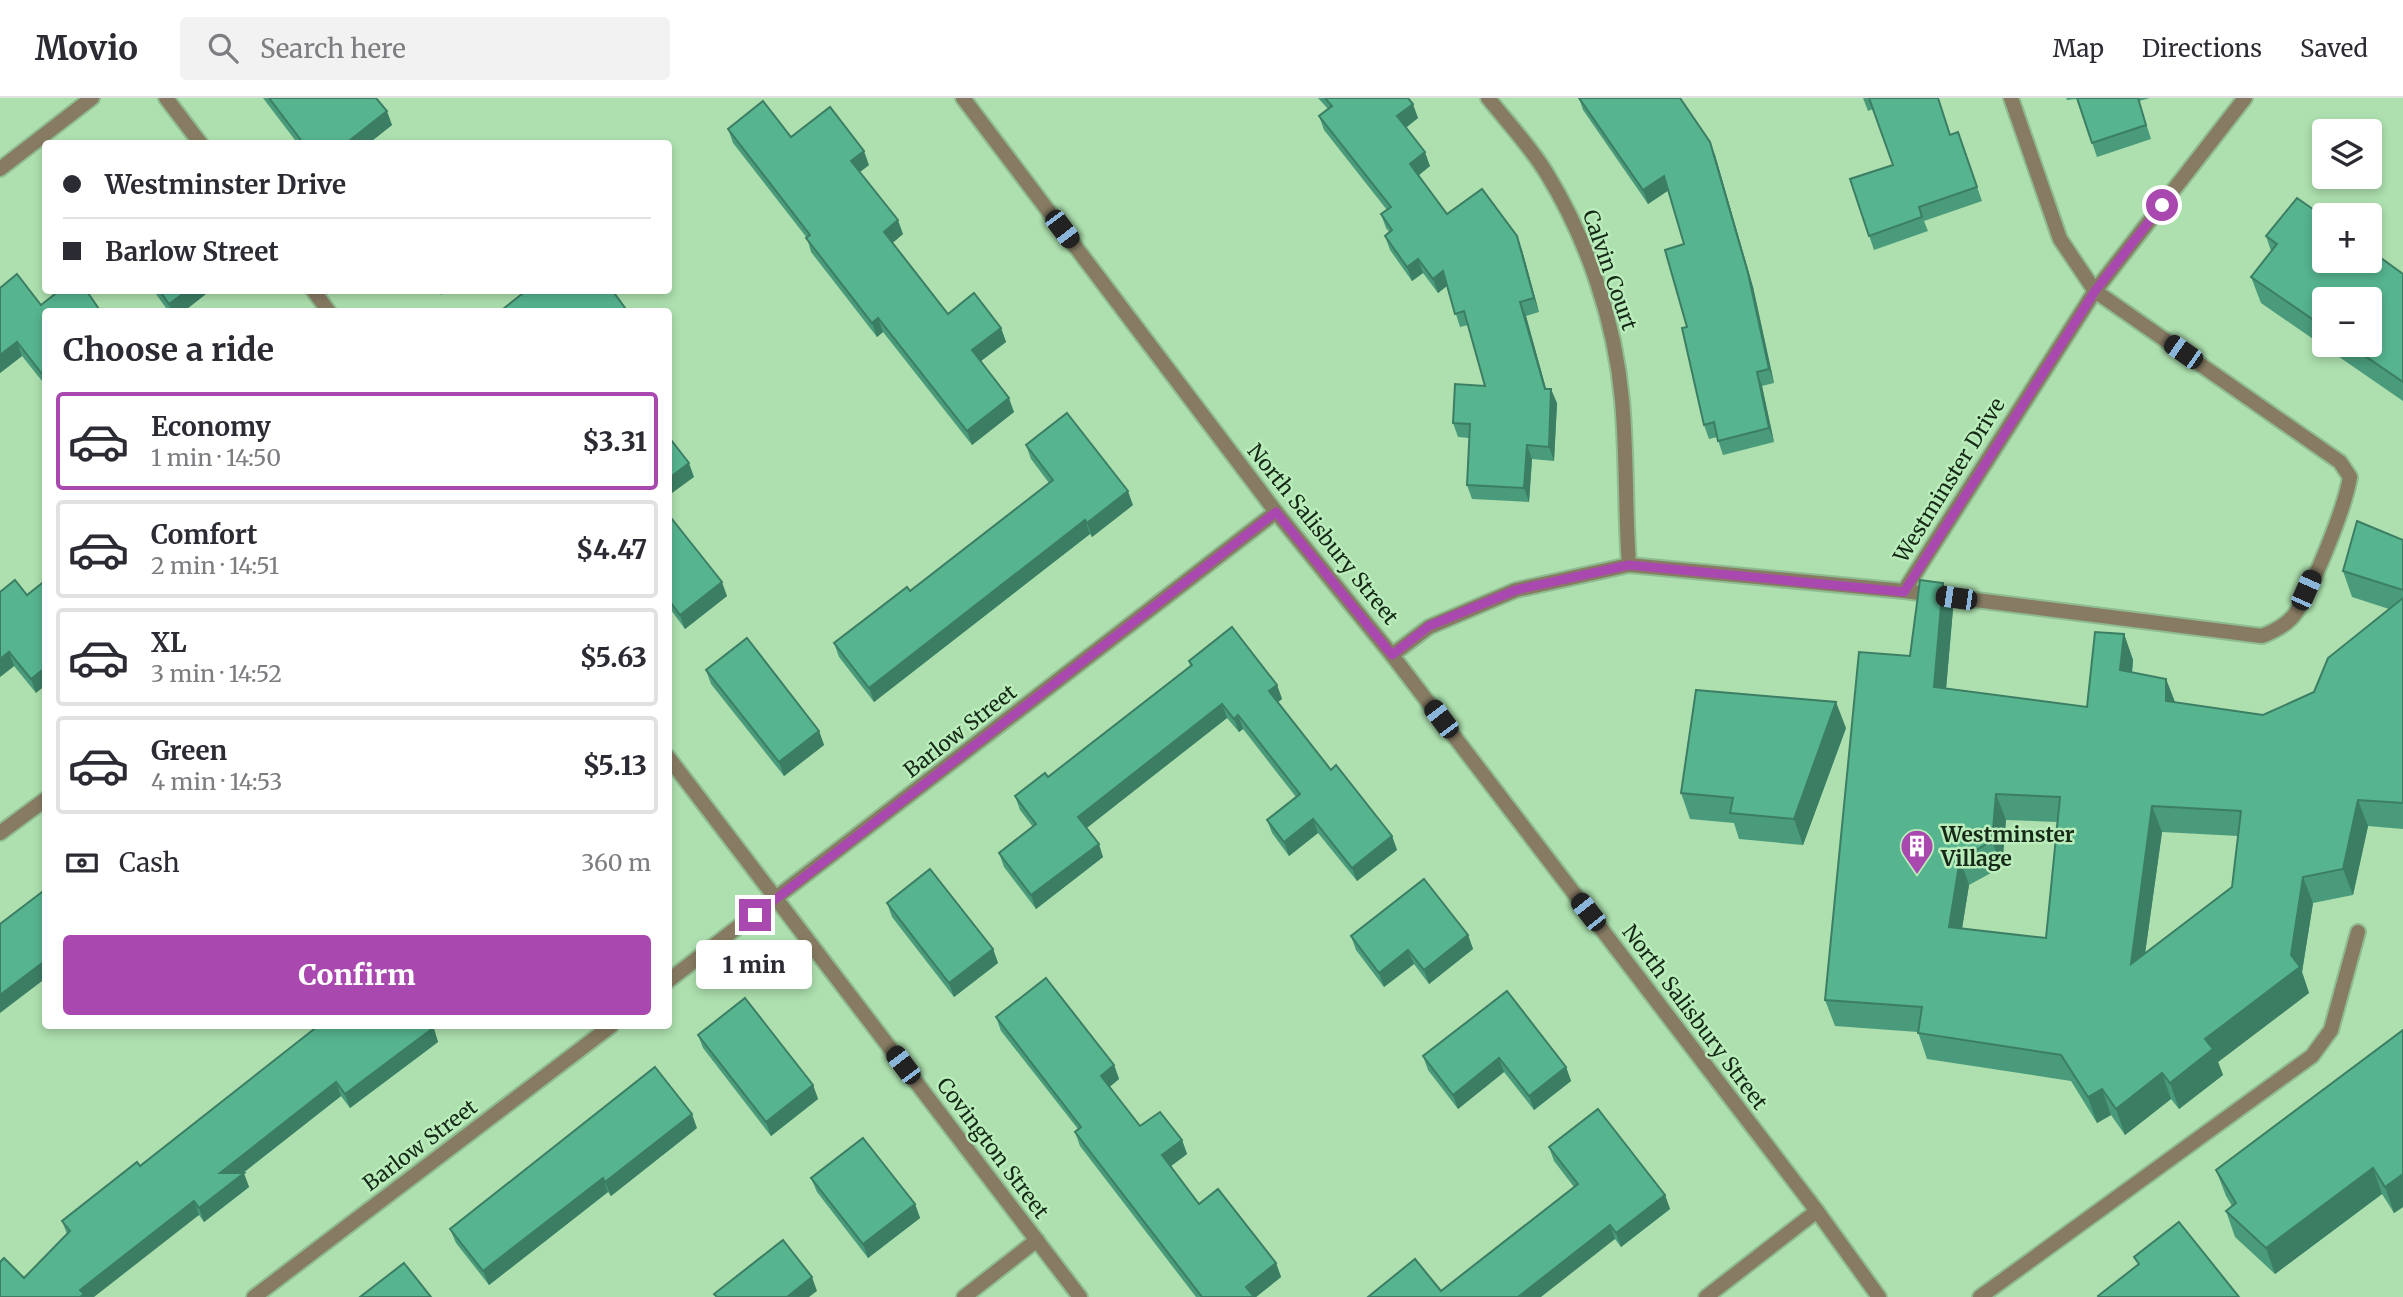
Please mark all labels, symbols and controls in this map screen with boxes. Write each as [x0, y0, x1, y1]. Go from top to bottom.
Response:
search box [180, 17, 670, 80]
text: Movio [35, 28, 138, 69]
icon: search [204, 29, 242, 67]
text: Search here [260, 32, 406, 65]
text: Map [2053, 33, 2104, 64]
text: Directions [2142, 33, 2262, 64]
text: Saved [2300, 33, 2368, 64]
map controls [2312, 119, 2382, 357]
button: layers [2312, 119, 2382, 189]
text: Westminster Drive [105, 168, 346, 201]
route start [2146, 189, 2178, 221]
button: + [2312, 203, 2382, 273]
car [1041, 206, 1084, 252]
street label: Calvin Court [1577, 206, 1643, 334]
text: Barlow Street [105, 235, 279, 268]
button: − [2312, 287, 2382, 357]
text: Choose a ride [63, 330, 274, 370]
car [2160, 331, 2207, 373]
street label: Westminster Drive [1887, 393, 2011, 568]
icon: car [67, 410, 130, 473]
text: Economy [151, 410, 271, 443]
text: $3.31 [582, 425, 647, 458]
street label: North Salisbury Street [1242, 438, 1404, 630]
text: 1 min · 14:50 [151, 443, 281, 472]
icon: car [67, 518, 130, 581]
text: Comfort [151, 518, 257, 551]
text: $4.47 [576, 533, 647, 566]
text: 2 min · 14:51 [151, 551, 279, 580]
car [2288, 567, 2325, 613]
car [1934, 585, 1979, 611]
icon: car [67, 626, 130, 689]
text: XL [151, 626, 187, 659]
text: $5.63 [580, 641, 647, 674]
text: 3 min · 14:52 [151, 659, 282, 688]
street label: Barlow Street [898, 678, 1022, 784]
car [1420, 696, 1463, 742]
icon: car [67, 734, 130, 797]
text: Green [151, 734, 227, 767]
text: $5.13 [583, 749, 647, 782]
text: 4 min · 14:53 [151, 767, 282, 796]
place label: Westminster Village [1940, 821, 2075, 872]
building icon: Westminster Village [1898, 827, 1936, 876]
icon: cash [63, 844, 101, 882]
text: Cash [119, 846, 180, 879]
text: 360 m [581, 848, 651, 877]
car [1567, 889, 1610, 935]
route end [739, 899, 771, 931]
street label: North Salisbury Street [1617, 919, 1773, 1115]
button: Confirm [63, 935, 651, 1015]
callout: 1 min [697, 940, 813, 988]
text: 1 min [722, 950, 786, 979]
car [882, 1042, 925, 1088]
street label: Covington Street [931, 1072, 1055, 1224]
street label: Barlow Street [357, 1093, 483, 1197]

